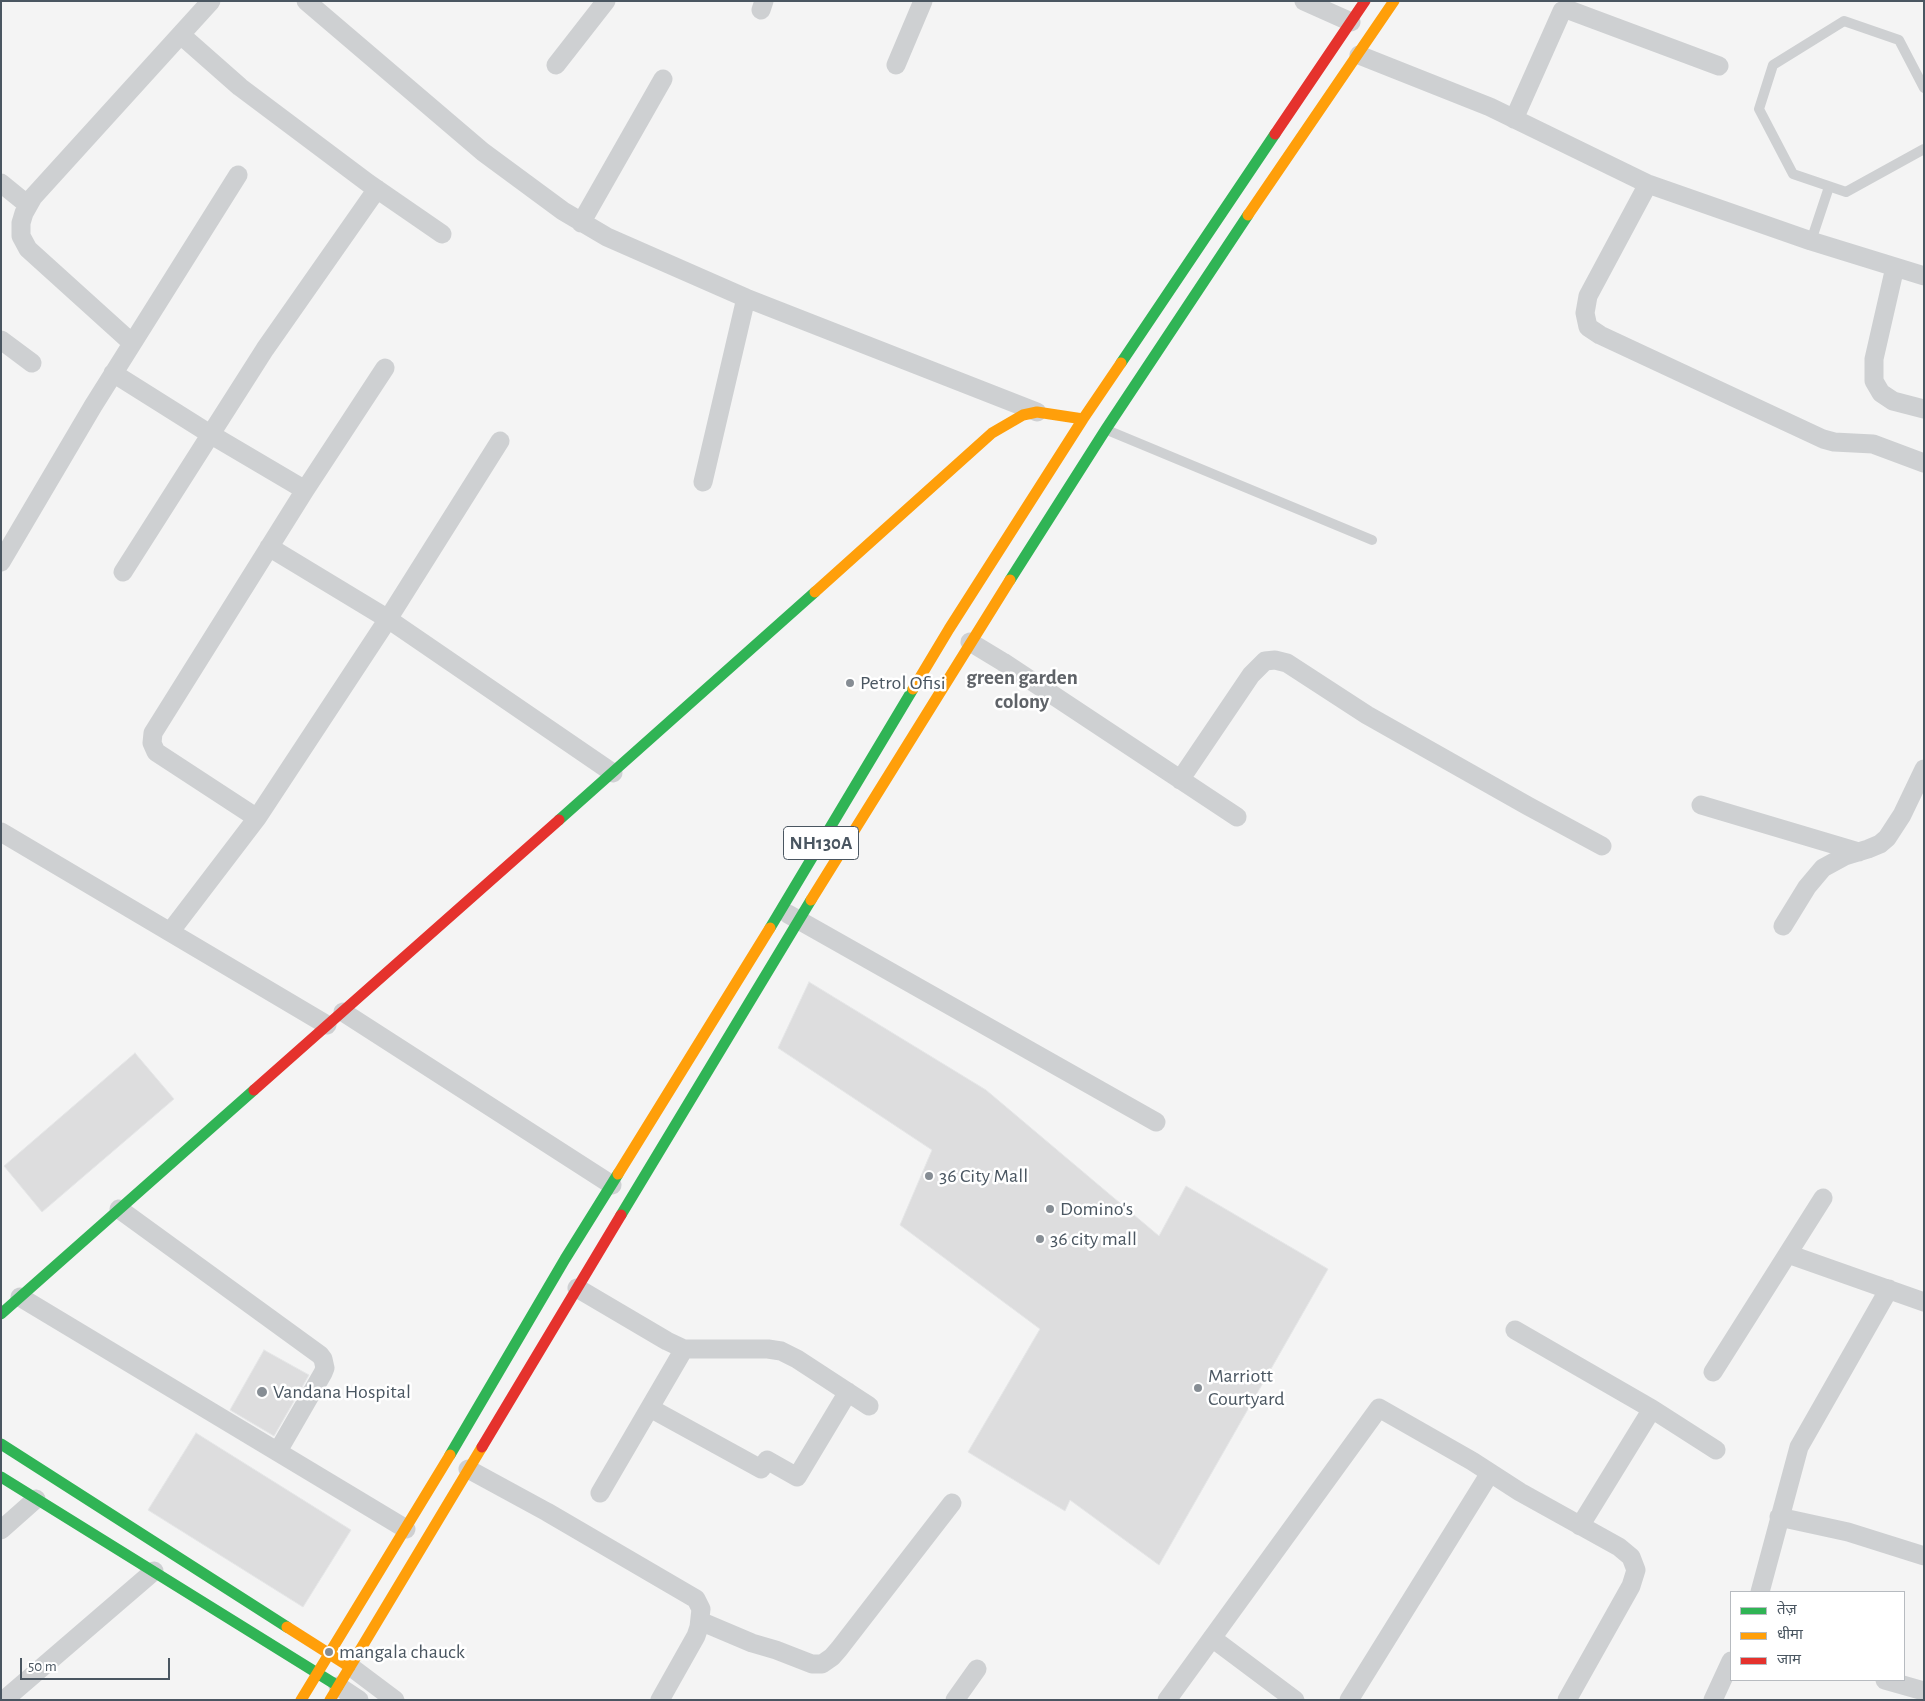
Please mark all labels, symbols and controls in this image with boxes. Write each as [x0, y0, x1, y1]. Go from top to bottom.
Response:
district label: green garden colony [966, 665, 1078, 715]
place label: Petrol Ofisi [860, 671, 946, 695]
marker: Petrol Ofisi [844, 677, 856, 689]
road number: NH130A [784, 826, 858, 860]
place label: 36 City Mall [939, 1164, 1028, 1188]
marker: 36 City Mall [923, 1170, 935, 1182]
place label: Domino's [1060, 1197, 1133, 1221]
marker: Domino's [1044, 1203, 1056, 1215]
place label: 36 city mall [1050, 1227, 1137, 1251]
marker: 36 city mall [1034, 1233, 1046, 1245]
place label: Marriott Courtyard [1208, 1364, 1285, 1411]
place label: Vandana Hospital [273, 1380, 411, 1404]
marker: Marriott Courtyard [1192, 1382, 1204, 1394]
marker: Vandana Hospital [255, 1385, 269, 1399]
legend [1730, 1591, 1905, 1681]
text: तेज़ [1777, 1602, 1797, 1617]
text: धीमा [1777, 1627, 1803, 1642]
place label: mangala chauck [339, 1640, 465, 1664]
marker: mangala chauck [323, 1646, 335, 1658]
scale bar [22, 1648, 172, 1680]
text: जाम [1777, 1652, 1801, 1667]
text: 50 m [28, 1659, 57, 1674]

